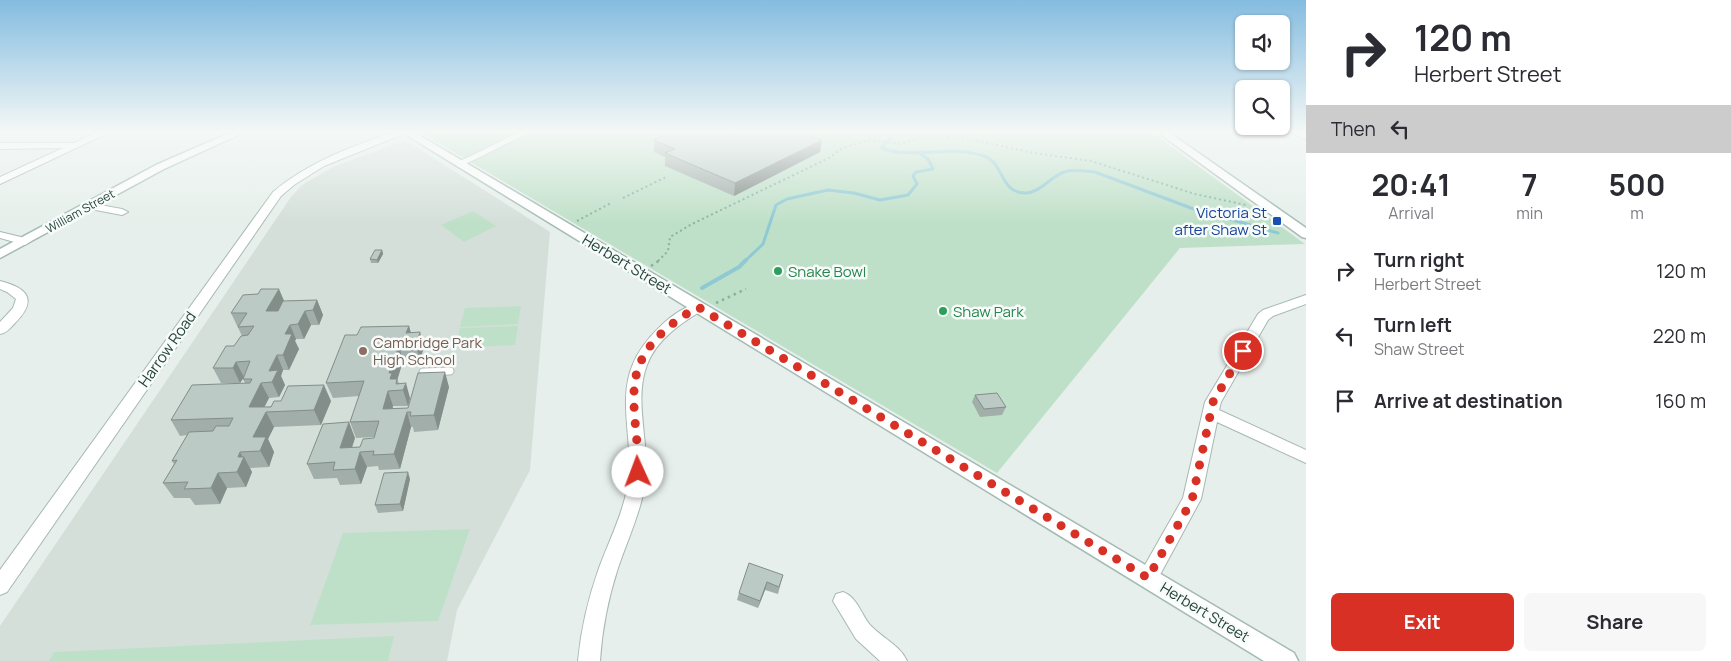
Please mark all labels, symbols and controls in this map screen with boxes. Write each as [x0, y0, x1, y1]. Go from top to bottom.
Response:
text: 120 m [1414, 14, 1512, 62]
map controls [1235, 15, 1290, 135]
button: sound [1235, 15, 1290, 70]
icon: right [1331, 20, 1396, 85]
text: Herbert Street [1414, 59, 1562, 89]
button: search [1235, 80, 1290, 135]
icon: left [1386, 115, 1414, 143]
text: Then [1331, 116, 1376, 142]
text: 20:41 [1371, 164, 1451, 205]
text: 7 [1522, 164, 1538, 205]
text: 500 [1608, 164, 1666, 205]
street label: William Street [42, 185, 118, 237]
place label: Victoria St after Shaw St [1175, 202, 1267, 240]
text: Arrival [1388, 202, 1434, 224]
text: min [1516, 202, 1543, 224]
text: m [1630, 202, 1644, 224]
marker: Victoria St after Shaw St [1271, 215, 1283, 227]
street label: Herbert Street [578, 229, 676, 299]
text: Turn right [1374, 247, 1464, 273]
icon: right [1331, 257, 1359, 285]
text: 120 m [1656, 258, 1706, 284]
place label: Snake Bowl [788, 261, 866, 282]
marker: Snake Bowl [772, 265, 784, 277]
text: Herbert Street [1374, 273, 1481, 295]
place label: Shaw Park [953, 301, 1024, 322]
marker: Shaw Park [937, 305, 949, 317]
street label: Harrow Road [133, 307, 201, 391]
text: Turn left [1374, 312, 1452, 338]
icon: left [1331, 322, 1359, 350]
text: 220 m [1653, 323, 1706, 349]
pin [1222, 330, 1264, 372]
place label: Cambridge Park High School [373, 332, 483, 370]
icon: arrive [1229, 337, 1257, 365]
text: Shaw Street [1374, 338, 1464, 360]
marker: Cambridge Park High School [357, 345, 369, 357]
icon: arrive [1331, 387, 1359, 415]
text: Arrive at destination [1374, 388, 1563, 414]
text: 160 m [1655, 388, 1706, 414]
position arrow [611, 445, 663, 497]
street label: Herbert Street [1156, 577, 1254, 647]
button: Exit [1331, 593, 1514, 651]
button: Share [1524, 593, 1706, 651]

